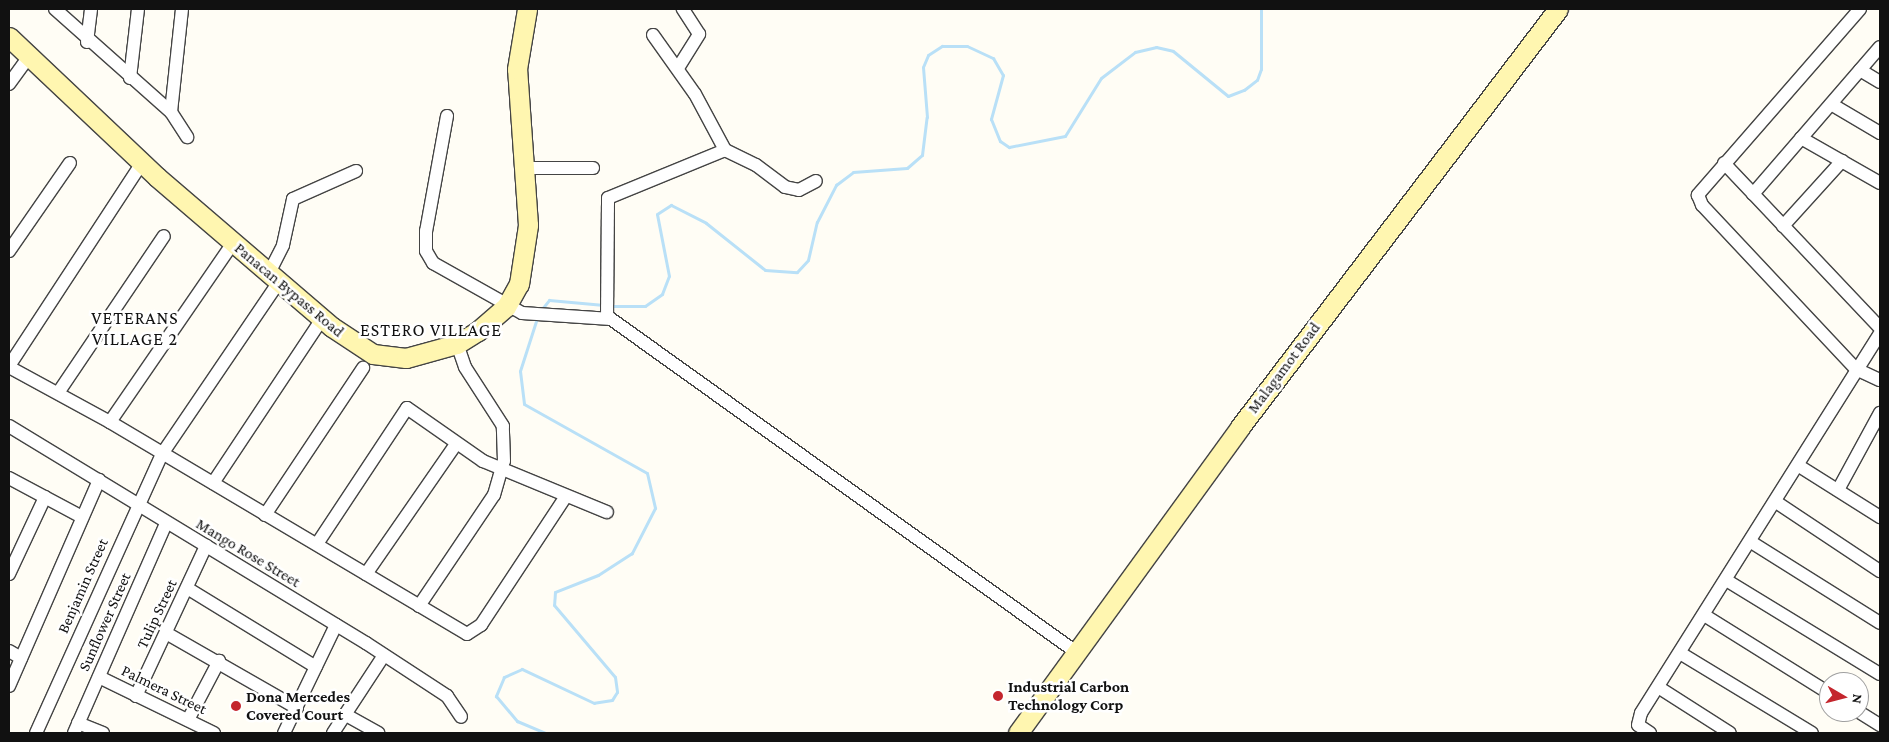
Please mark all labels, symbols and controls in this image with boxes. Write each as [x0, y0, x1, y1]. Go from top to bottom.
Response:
street label: Panacan Bypass Road [230, 239, 348, 341]
district label: VETERANS VILLAGE 2 [90, 308, 180, 350]
district label: ESTERO VILLAGE [358, 319, 504, 341]
street label: Malagamot Road [1244, 319, 1324, 417]
street label: Mango Rose Street [192, 514, 304, 592]
street label: Benjamin Street [54, 536, 112, 636]
street label: Sunflower Street [75, 570, 135, 674]
street label: Tulip Street [133, 576, 181, 652]
street label: Palmera Street [118, 661, 210, 719]
north arrow [1819, 672, 1869, 722]
place label: Industrial Carbon Technology Corp [1008, 677, 1129, 715]
place label: Dona Mercedes Covered Court [246, 687, 350, 725]
marker: Industrial Carbon Technology Corp [992, 690, 1004, 702]
text: N [1849, 693, 1866, 705]
marker: Dona Mercedes Covered Court [230, 700, 242, 712]

